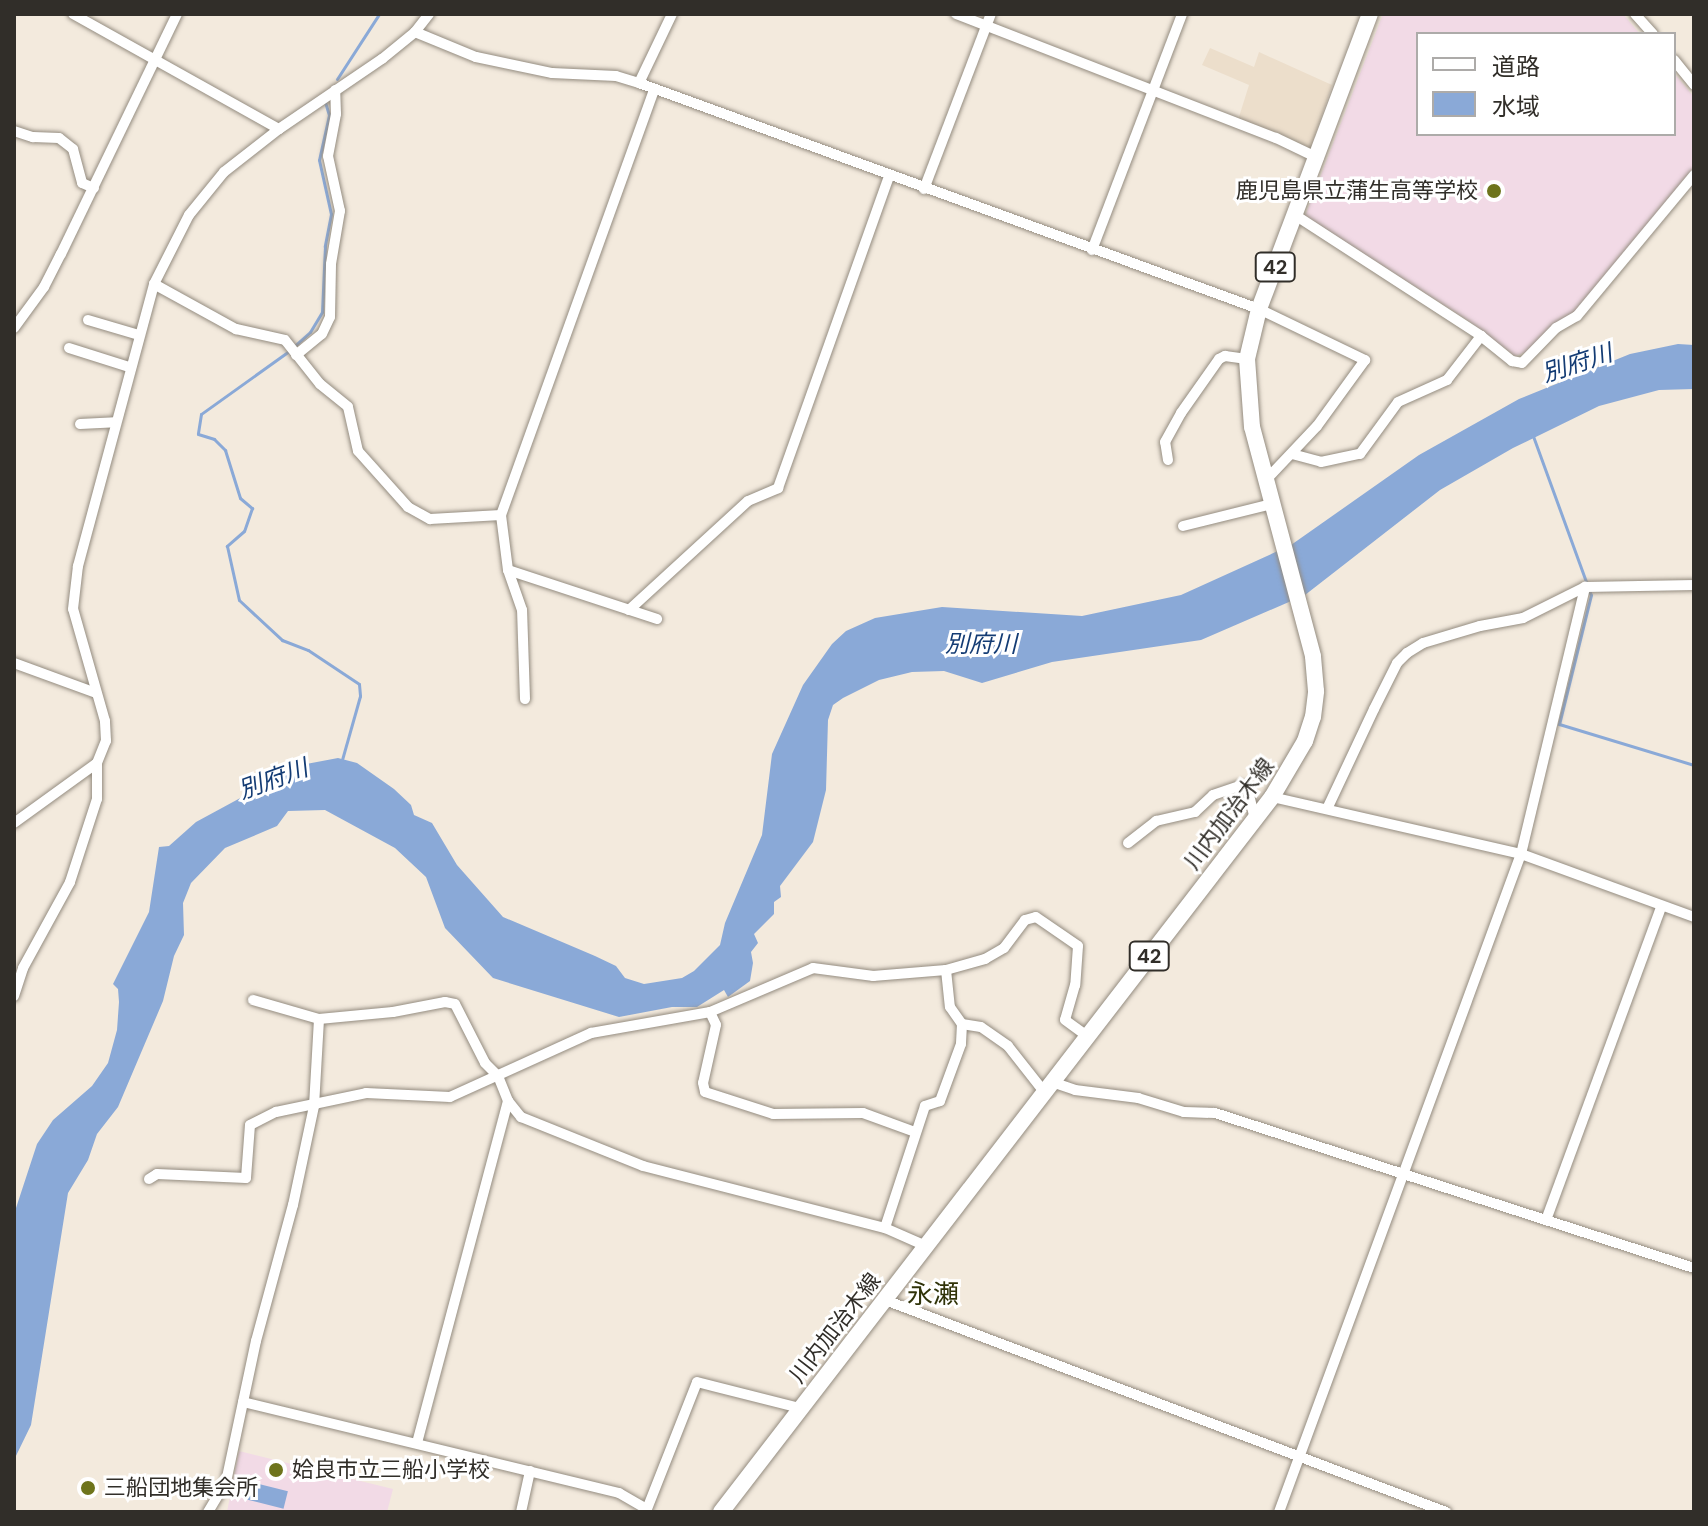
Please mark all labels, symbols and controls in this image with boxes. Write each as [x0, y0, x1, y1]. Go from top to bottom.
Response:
legend [1416, 32, 1676, 136]
text: 道路 [1492, 51, 1540, 82]
text: 水域 [1492, 91, 1540, 122]
place label: 鹿児島県立蒲生高等学校 [1236, 178, 1478, 204]
marker: 鹿児島県立蒲生高等学校 [1485, 182, 1503, 200]
road number: 42 [1253, 251, 1297, 283]
water label: 別府川 [1538, 338, 1616, 388]
water label: 別府川 [945, 630, 1017, 658]
water label: 別府川 [234, 753, 312, 805]
street label: 川内加治木線 [1179, 753, 1279, 875]
road number: 42 [1127, 940, 1171, 972]
street label: 川内加治木線 [784, 1268, 886, 1388]
district label: 永瀬 [907, 1279, 959, 1311]
place label: 姶良市立三船小学校 [292, 1457, 490, 1483]
marker: 姶良市立三船小学校 [267, 1461, 285, 1479]
place label: 三船団地集会所 [104, 1475, 258, 1501]
marker: 三船団地集会所 [79, 1479, 97, 1497]

